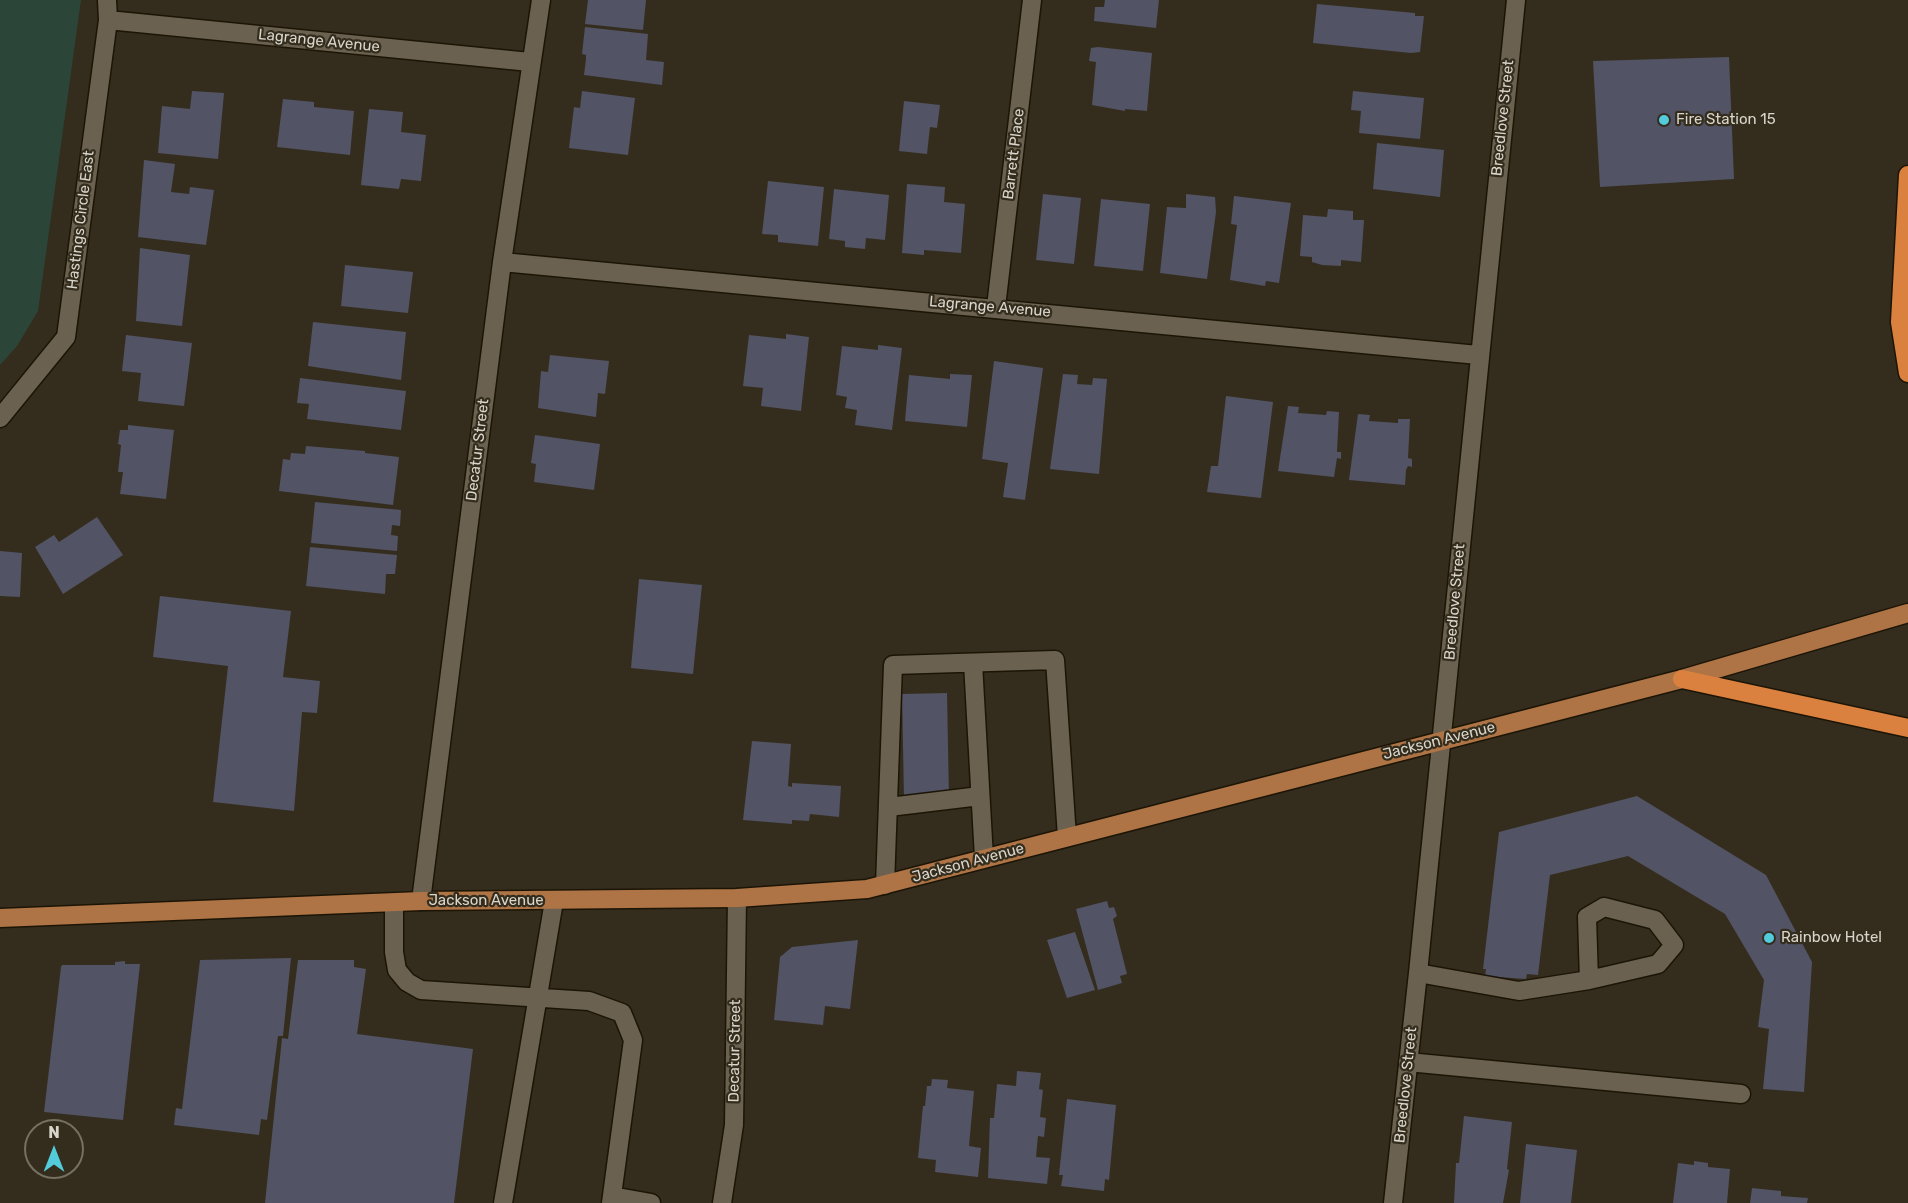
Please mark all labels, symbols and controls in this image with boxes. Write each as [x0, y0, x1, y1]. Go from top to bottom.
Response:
street label: Lagrange Avenue [257, 26, 381, 56]
street label: Breedlove Street [1488, 59, 1518, 177]
street label: Barrett Place [999, 107, 1029, 201]
place label: Fire Station 15 [1676, 111, 1776, 129]
marker: Fire Station 15 [1657, 113, 1671, 127]
street label: Hastings Circle East [64, 150, 98, 290]
street label: Lagrange Avenue [928, 293, 1052, 321]
street label: Decatur Street [463, 398, 493, 502]
street label: Breedlove Street [1441, 543, 1469, 661]
street label: Jackson Avenue [1381, 718, 1497, 764]
street label: Jackson Avenue [910, 839, 1026, 887]
street label: Jackson Avenue [428, 892, 544, 910]
place label: Rainbow Hotel [1781, 929, 1882, 947]
marker: Rainbow Hotel [1762, 931, 1776, 945]
street label: Decatur Street [725, 999, 745, 1103]
street label: Breedlove Street [1391, 1026, 1421, 1144]
north arrow [24, 1119, 84, 1179]
text: N [48, 1123, 60, 1142]

